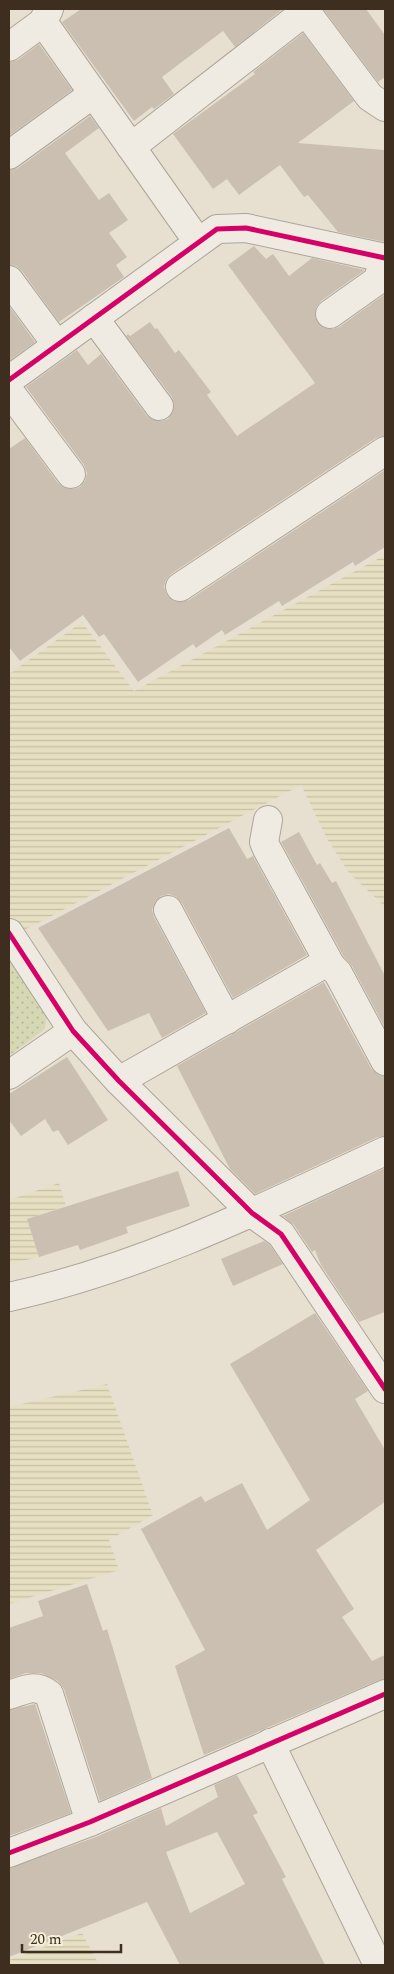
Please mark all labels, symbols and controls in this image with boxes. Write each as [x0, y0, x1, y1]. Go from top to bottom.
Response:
scale bar [22, 1922, 121, 1954]
text: 20 m [30, 1928, 62, 1951]

